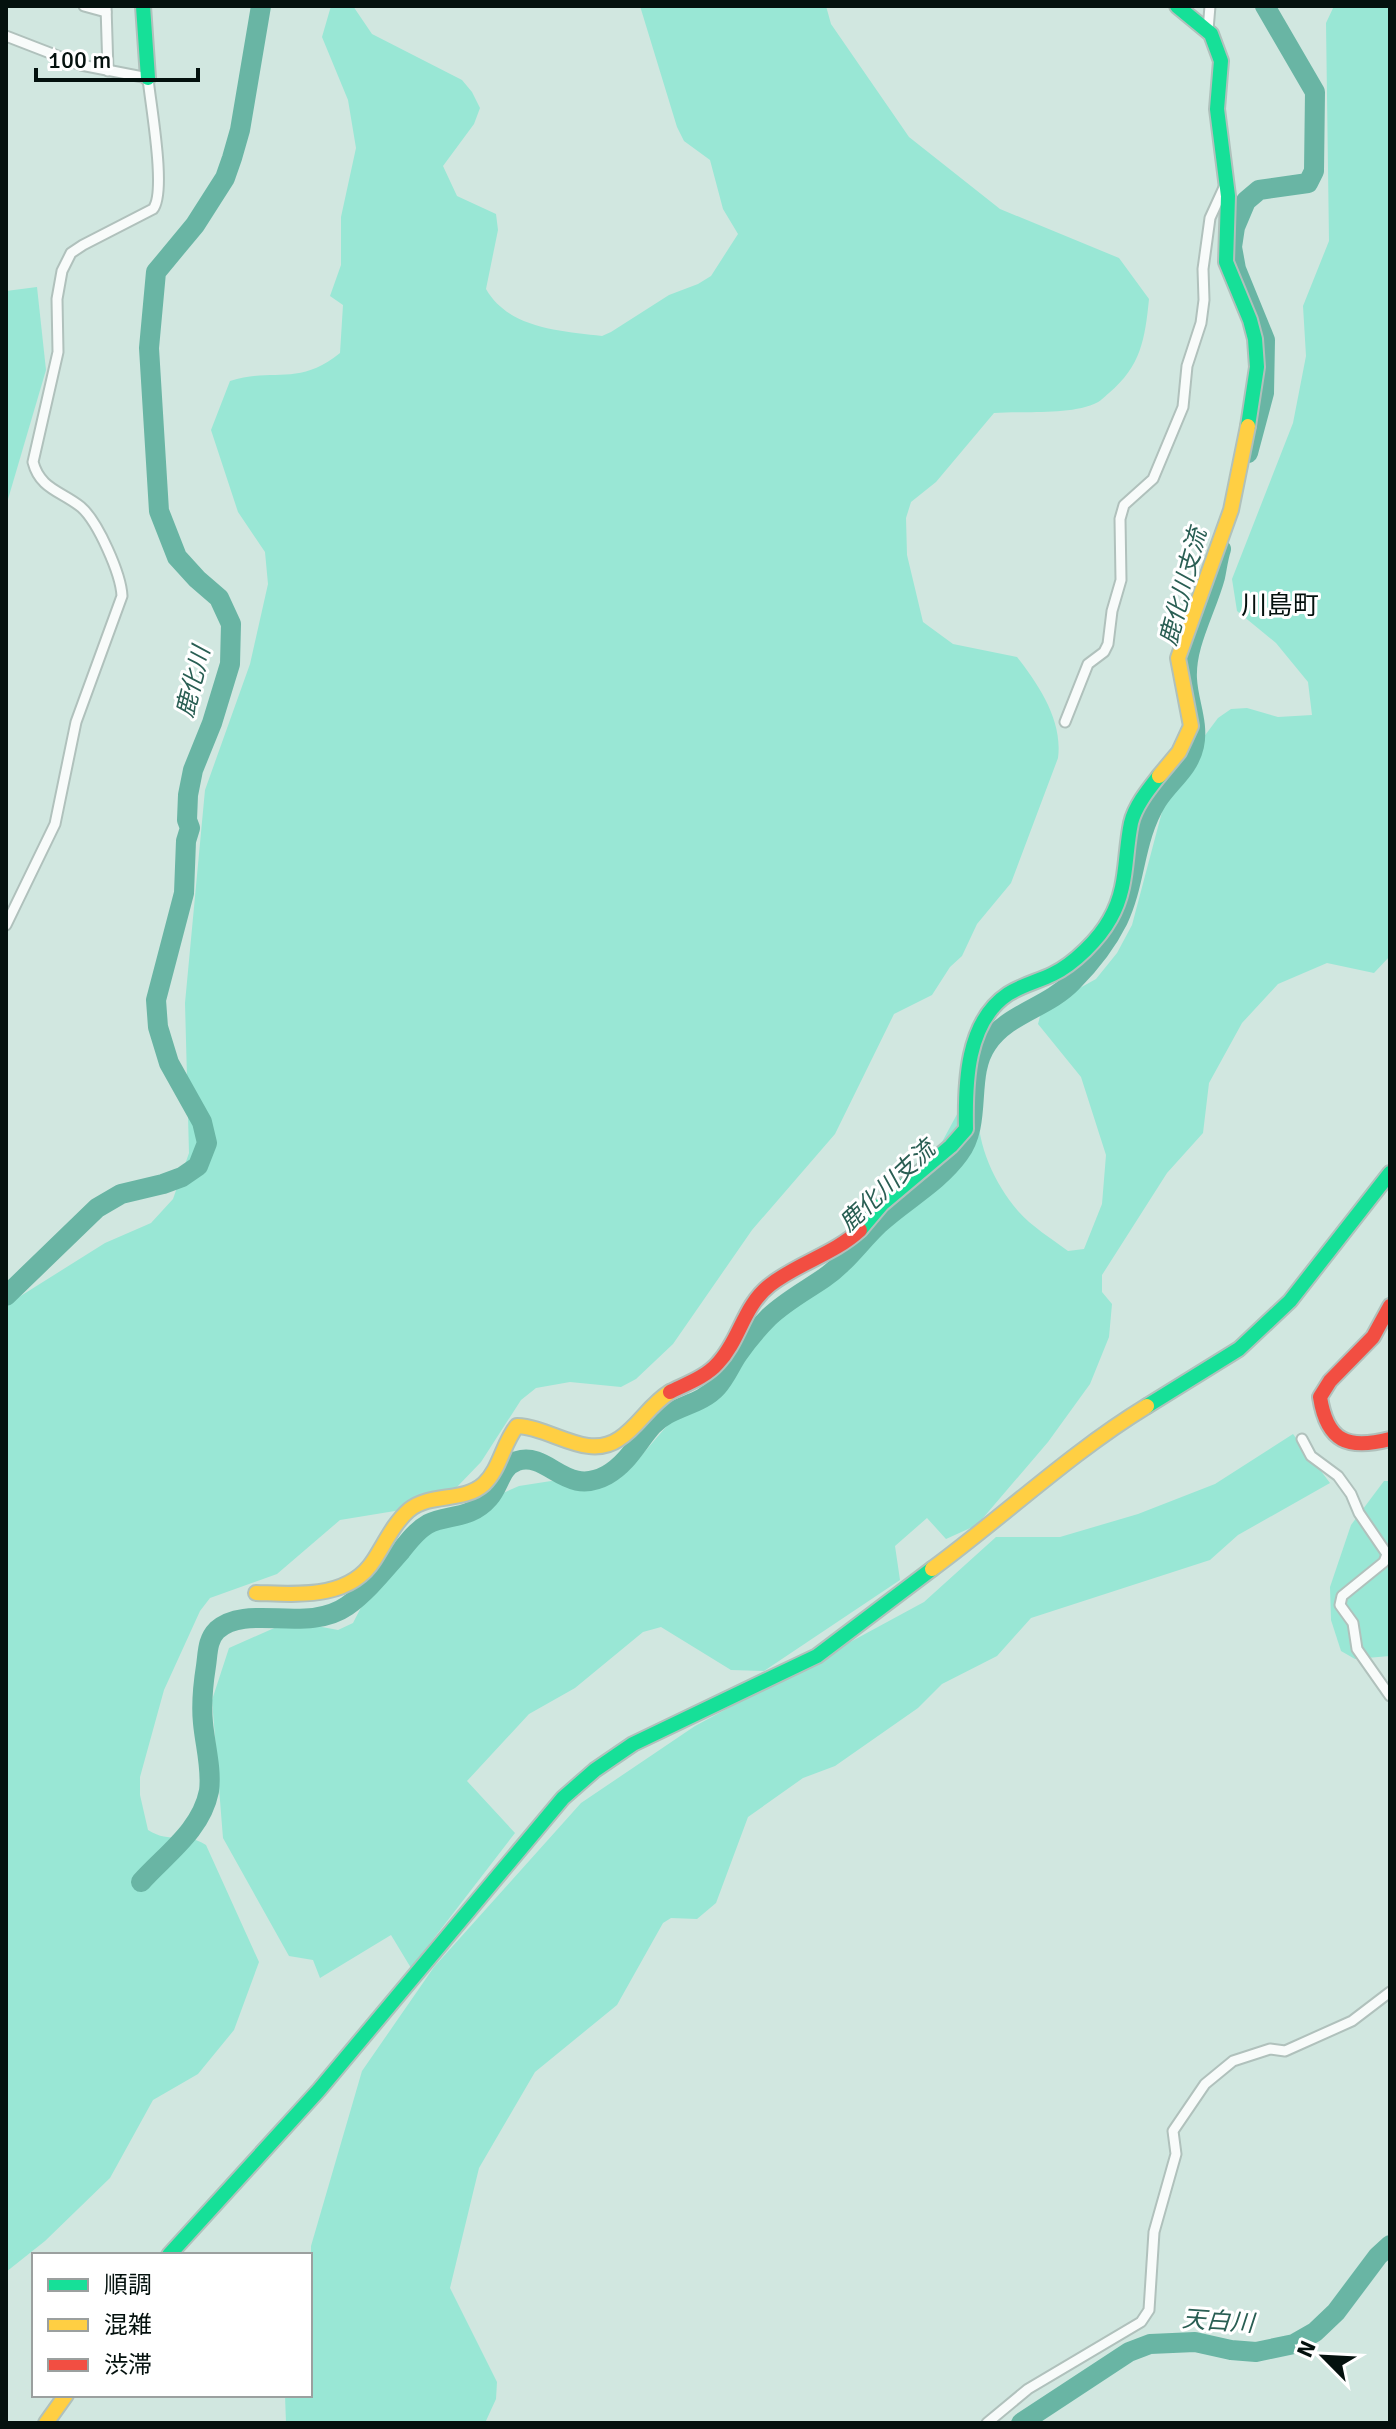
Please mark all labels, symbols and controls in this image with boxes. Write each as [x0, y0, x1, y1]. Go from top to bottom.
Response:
scale bar [36, 32, 198, 82]
text: 100 m [48, 45, 111, 75]
water label: 鹿化川支流 [1153, 521, 1214, 649]
district label: 川島町 [1241, 590, 1319, 622]
water label: 鹿化川 [170, 641, 217, 721]
water label: 鹿化川支流 [833, 1131, 944, 1238]
legend [32, 2253, 312, 2397]
text: 順調 [104, 2270, 152, 2300]
water label: 天白川 [1181, 2304, 1258, 2339]
text: 混雑 [104, 2310, 152, 2340]
north arrow [1284, 2317, 1364, 2397]
text: N [1291, 2337, 1322, 2362]
text: 渋滞 [104, 2350, 152, 2380]

